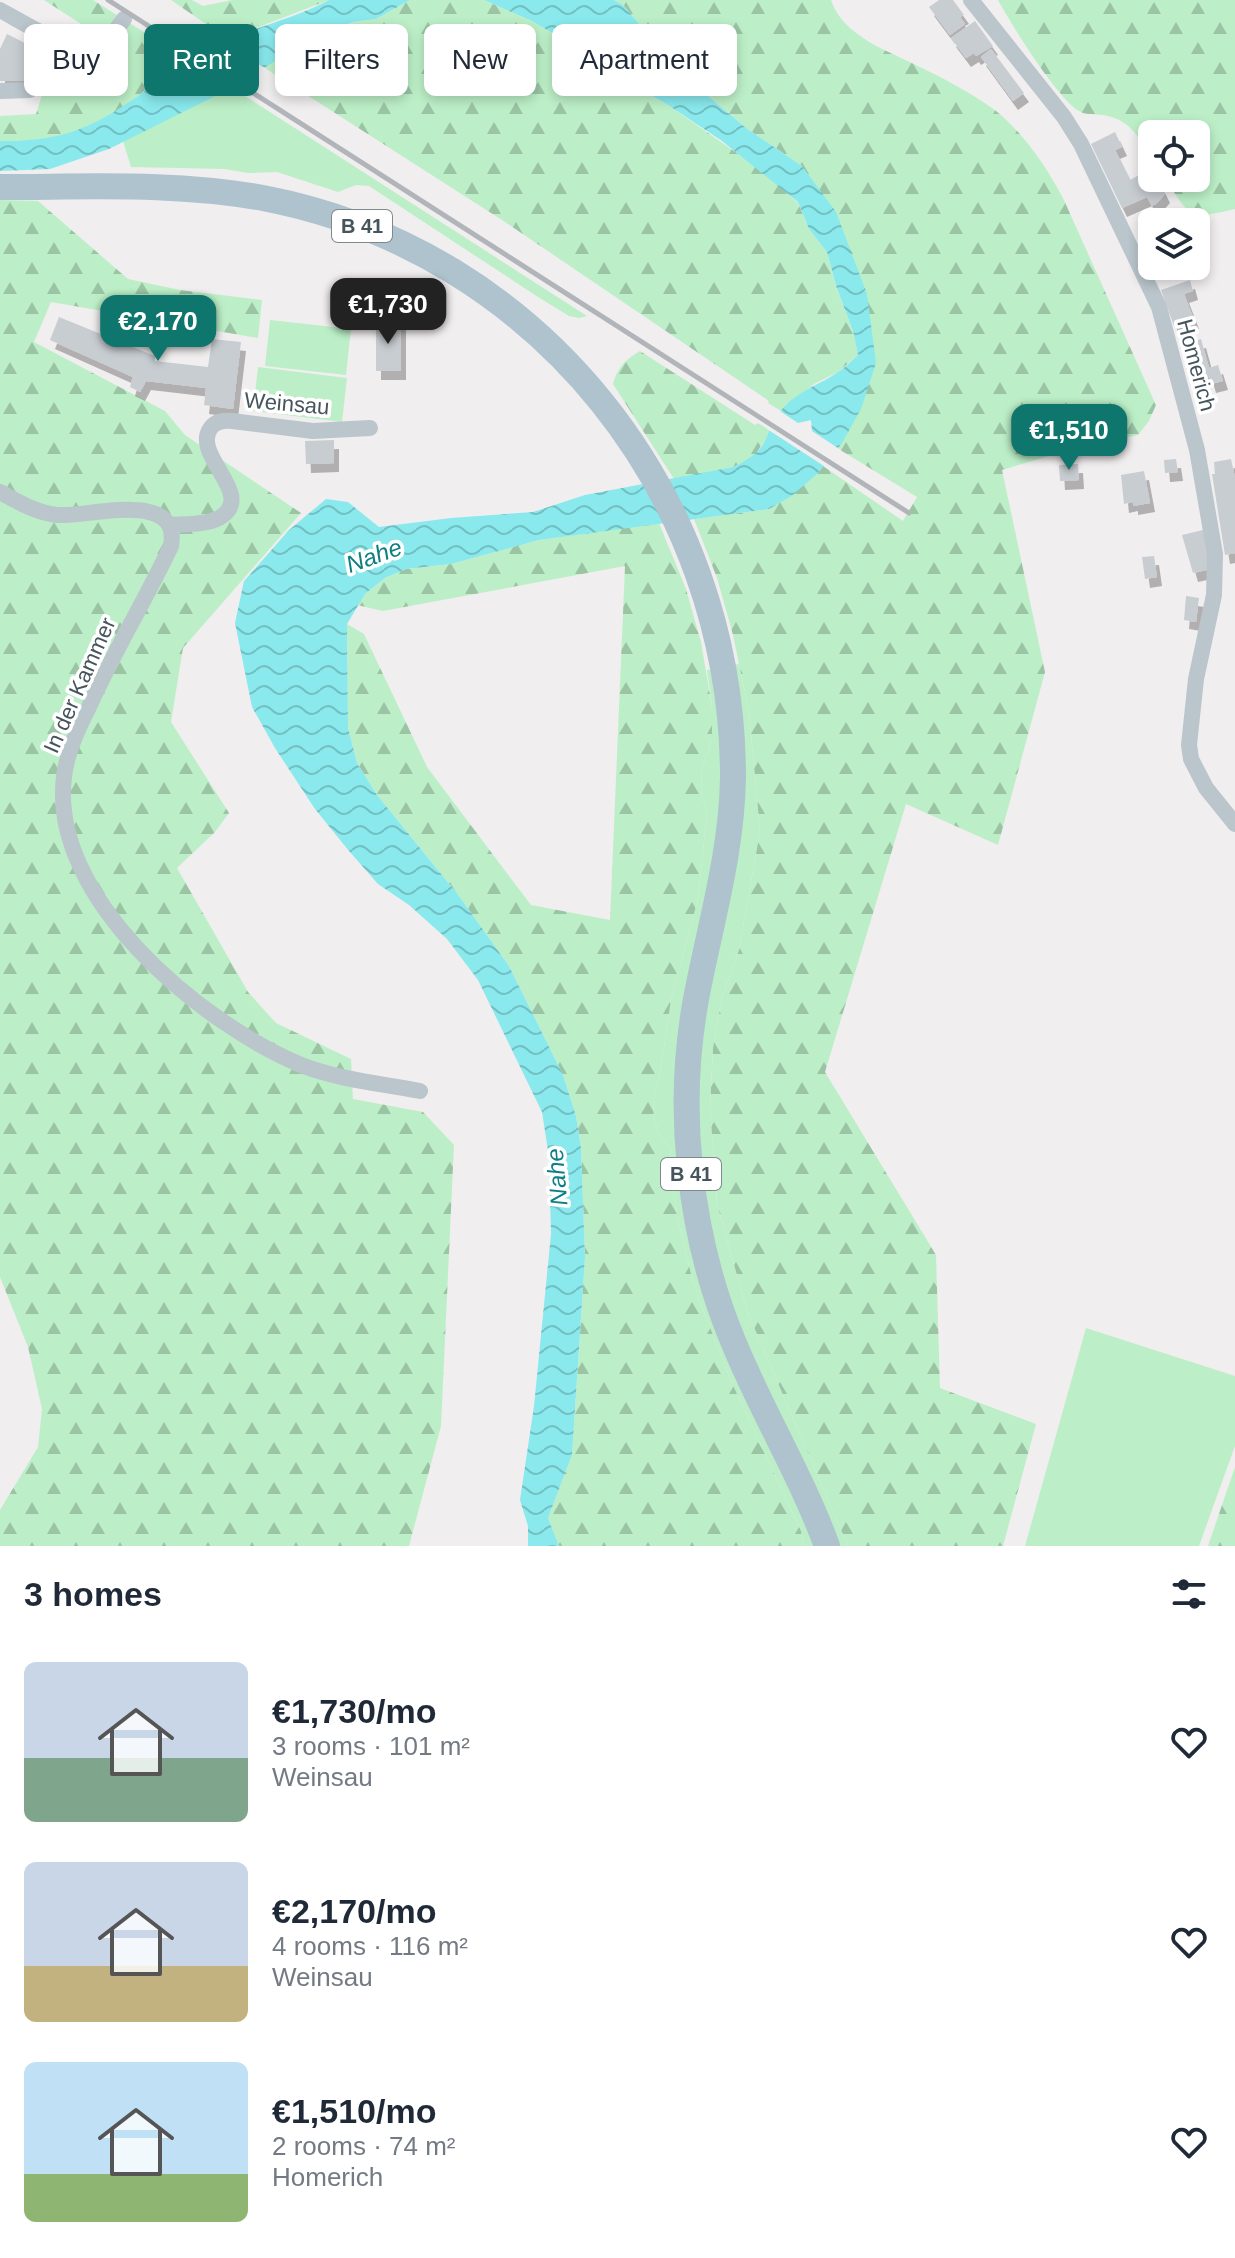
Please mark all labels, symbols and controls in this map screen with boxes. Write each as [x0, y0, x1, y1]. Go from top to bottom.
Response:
chip: Buy [24, 24, 128, 96]
chip: Rent [144, 24, 259, 96]
chip: Filters [275, 24, 408, 96]
chip: New [424, 24, 536, 96]
chip: Apartment [552, 24, 737, 96]
map controls [1138, 120, 1210, 280]
button: locate [1138, 120, 1210, 192]
button: layers [1138, 208, 1210, 280]
road number: B 41 [332, 210, 392, 242]
pin: €1,730 [323, 278, 453, 346]
text: €1,730 [348, 289, 428, 319]
pin: €2,170 [93, 295, 223, 363]
text: €2,170 [118, 306, 198, 336]
street label: Homerich [1172, 316, 1221, 414]
street label: Weinsau [243, 387, 330, 420]
pin: €1,510 [1004, 404, 1134, 472]
text: €1,510 [1029, 415, 1109, 445]
water label: Nahe [342, 533, 405, 578]
street label: In der Kammer [38, 614, 120, 757]
water label: Nahe [541, 1147, 572, 1207]
road number: B 41 [661, 1158, 721, 1190]
icon: filters [1167, 1572, 1211, 1616]
text: 3 homes [24, 1575, 162, 1613]
text: €1,730/mo [272, 1692, 436, 1730]
icon: home [88, 1694, 184, 1790]
icon: heart [1167, 1720, 1211, 1764]
text: 3 rooms · 101 m² [272, 1731, 470, 1761]
text: Weinsau [272, 1762, 373, 1792]
text: €2,170/mo [272, 1892, 436, 1930]
icon: home [88, 1894, 184, 1990]
icon: heart [1167, 1920, 1211, 1964]
text: 4 rooms · 116 m² [272, 1931, 468, 1961]
text: Weinsau [272, 1962, 373, 1992]
text: €1,510/mo [272, 2092, 436, 2130]
icon: home [88, 2094, 184, 2190]
icon: heart [1167, 2120, 1211, 2164]
text: 2 rooms · 74 m² [272, 2131, 456, 2161]
text: Homerich [272, 2162, 383, 2192]

